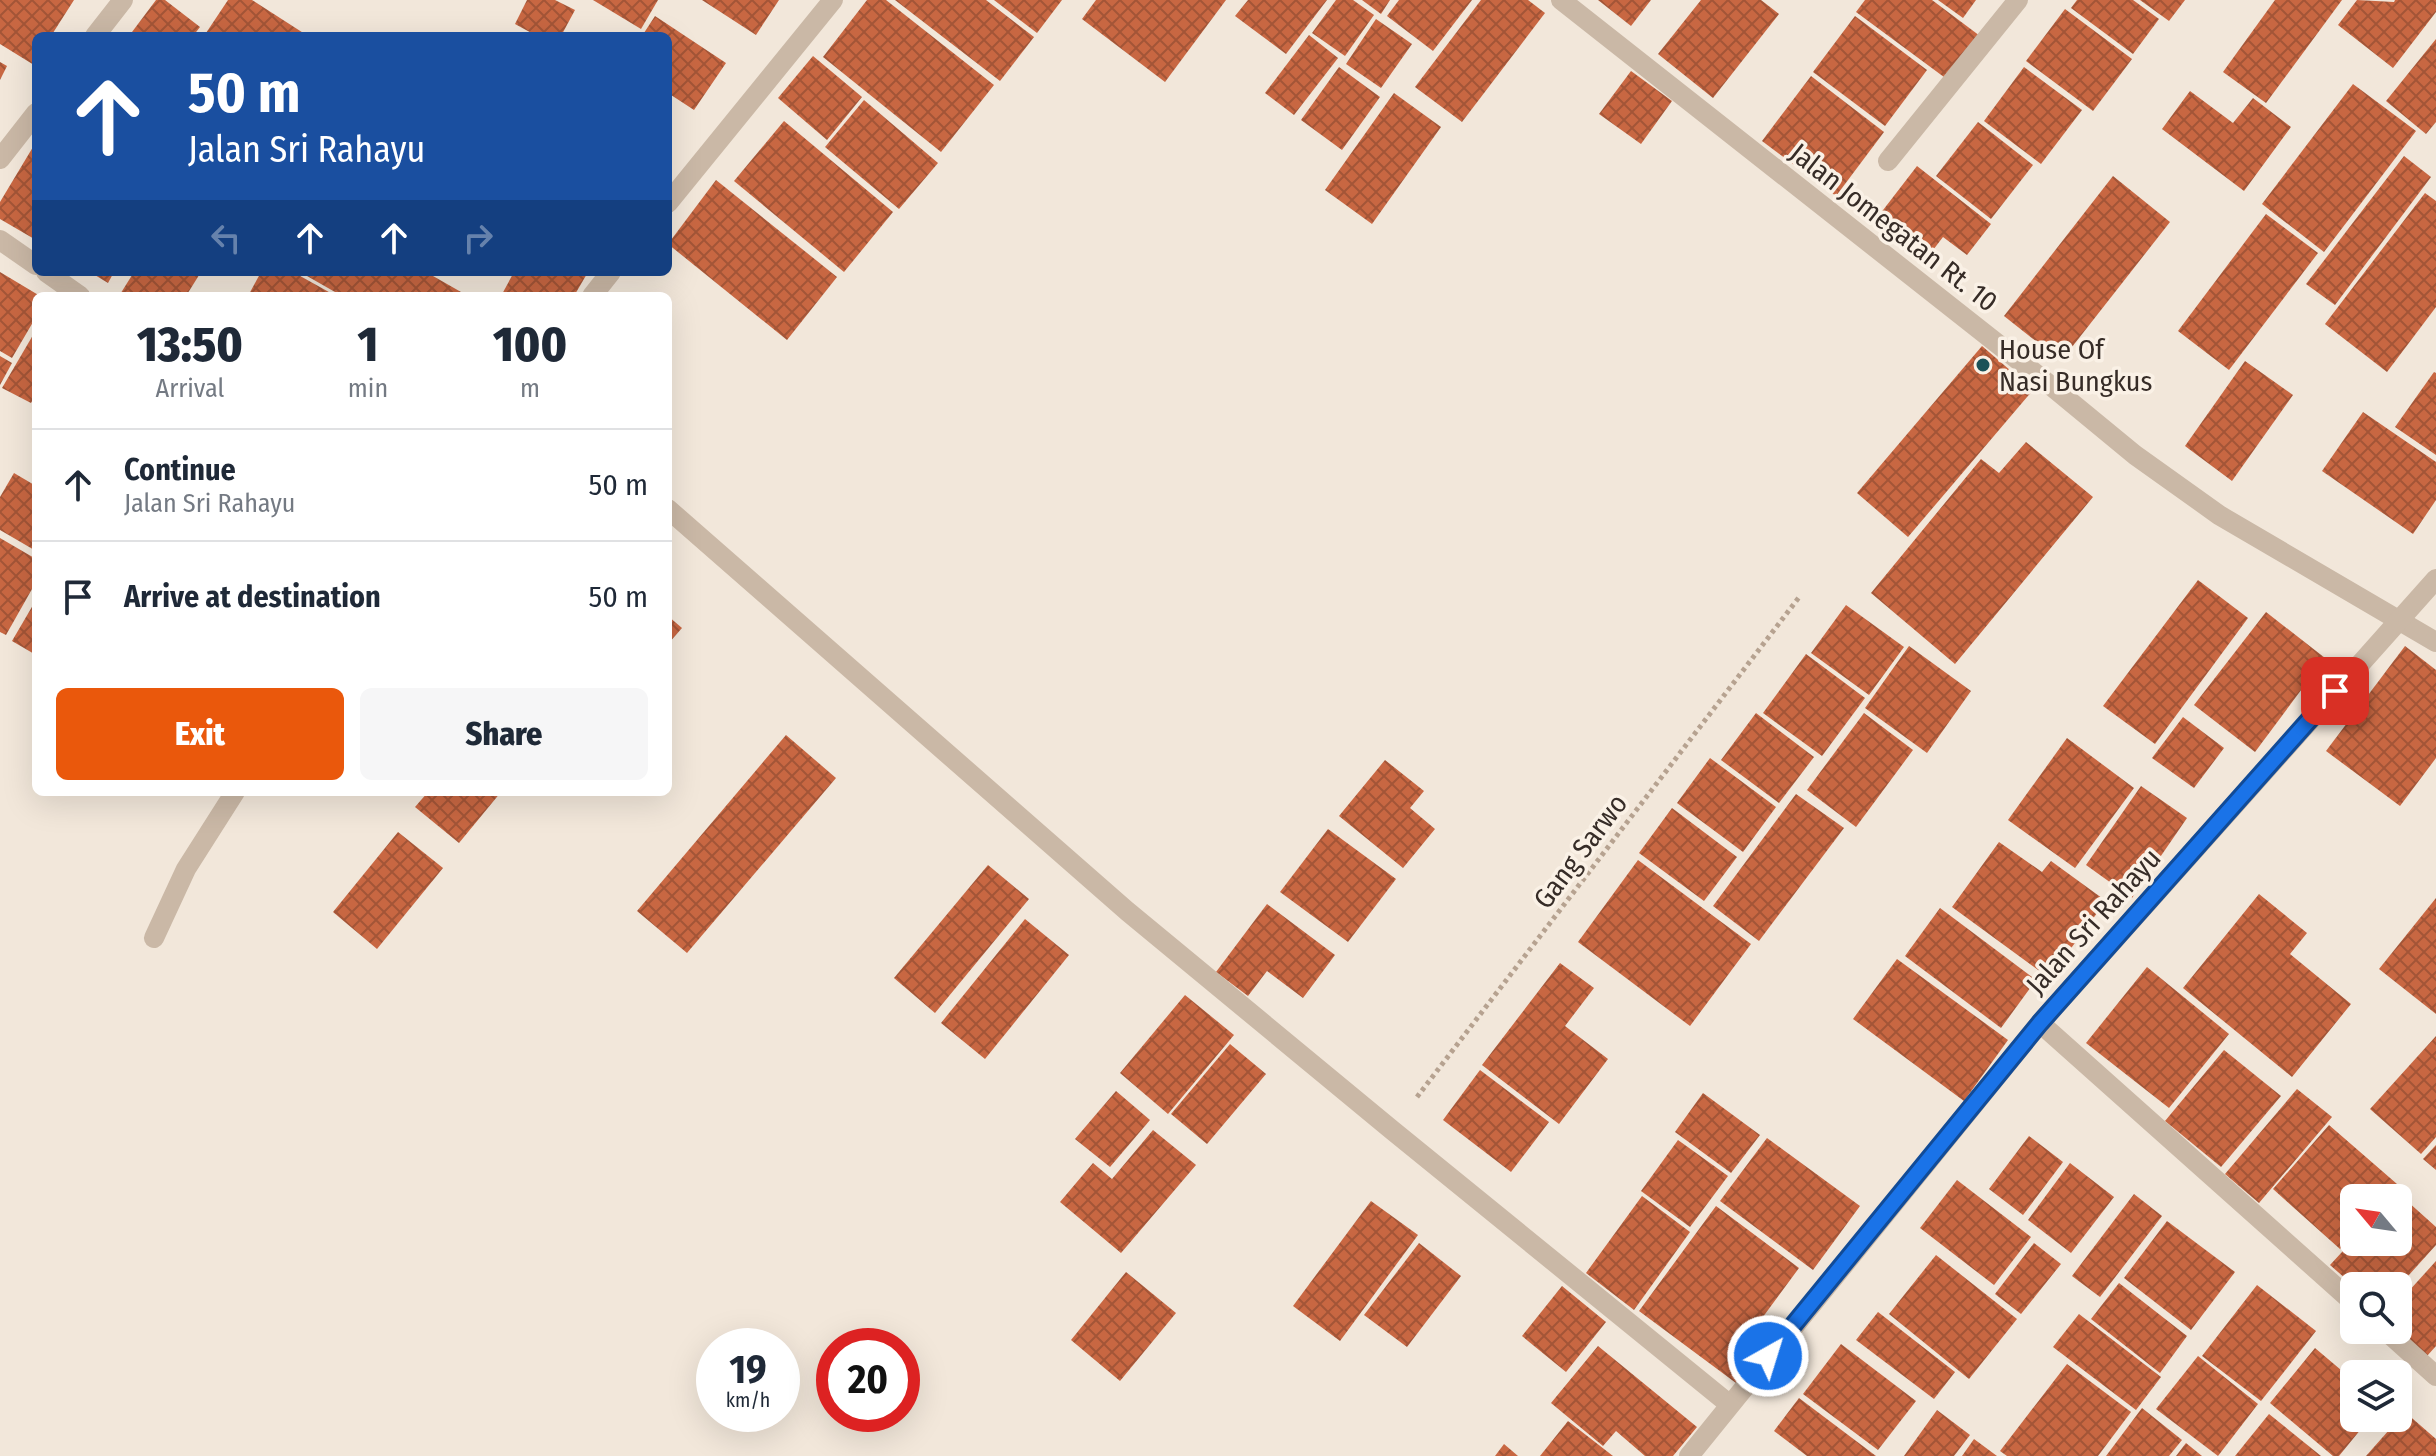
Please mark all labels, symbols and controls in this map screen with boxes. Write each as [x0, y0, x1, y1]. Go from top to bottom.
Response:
text: 50 m [188, 60, 300, 127]
icon: ahead [56, 64, 160, 168]
text: Jalan Sri Rahayu [188, 128, 425, 172]
street label: Jalan Jomegatan Rt. 10 [1783, 136, 2004, 319]
icon: left [204, 216, 248, 260]
icon: ahead [288, 216, 332, 260]
icon: ahead [372, 216, 416, 260]
icon: right [456, 216, 500, 260]
text: 13:50 [137, 316, 243, 374]
text: 1 [358, 316, 378, 374]
text: 100 [493, 316, 567, 374]
place label: House Of Nasi Bungkus [1999, 333, 2152, 398]
marker: House Of Nasi Bungkus [1974, 356, 1992, 374]
text: Arrival [155, 373, 224, 404]
text: min [348, 373, 388, 404]
text: m [520, 373, 540, 404]
text: Continue [124, 452, 236, 488]
icon: ahead [56, 463, 100, 507]
text: 50 m [588, 467, 648, 503]
text: Jalan Sri Rahayu [124, 488, 295, 519]
icon: arrive [56, 575, 100, 619]
text: Arrive at destination [124, 579, 381, 615]
text: 50 m [588, 579, 648, 615]
pin [2301, 657, 2369, 725]
icon: arrive [2313, 669, 2357, 713]
button: Exit [56, 688, 344, 780]
button: Share [360, 688, 648, 780]
street label: Gang Sarwo [1527, 788, 1634, 915]
street label: Jalan Sri Rahayu [2019, 842, 2167, 1001]
north arrow [2340, 1184, 2412, 1256]
map controls [2340, 1184, 2412, 1432]
button: search [2340, 1272, 2412, 1344]
position arrow [1726, 1314, 1810, 1398]
speed limit sign: 20 [816, 1328, 920, 1432]
text: 19 [729, 1346, 767, 1394]
button: layers [2340, 1360, 2412, 1432]
text: km/h [726, 1388, 770, 1412]

